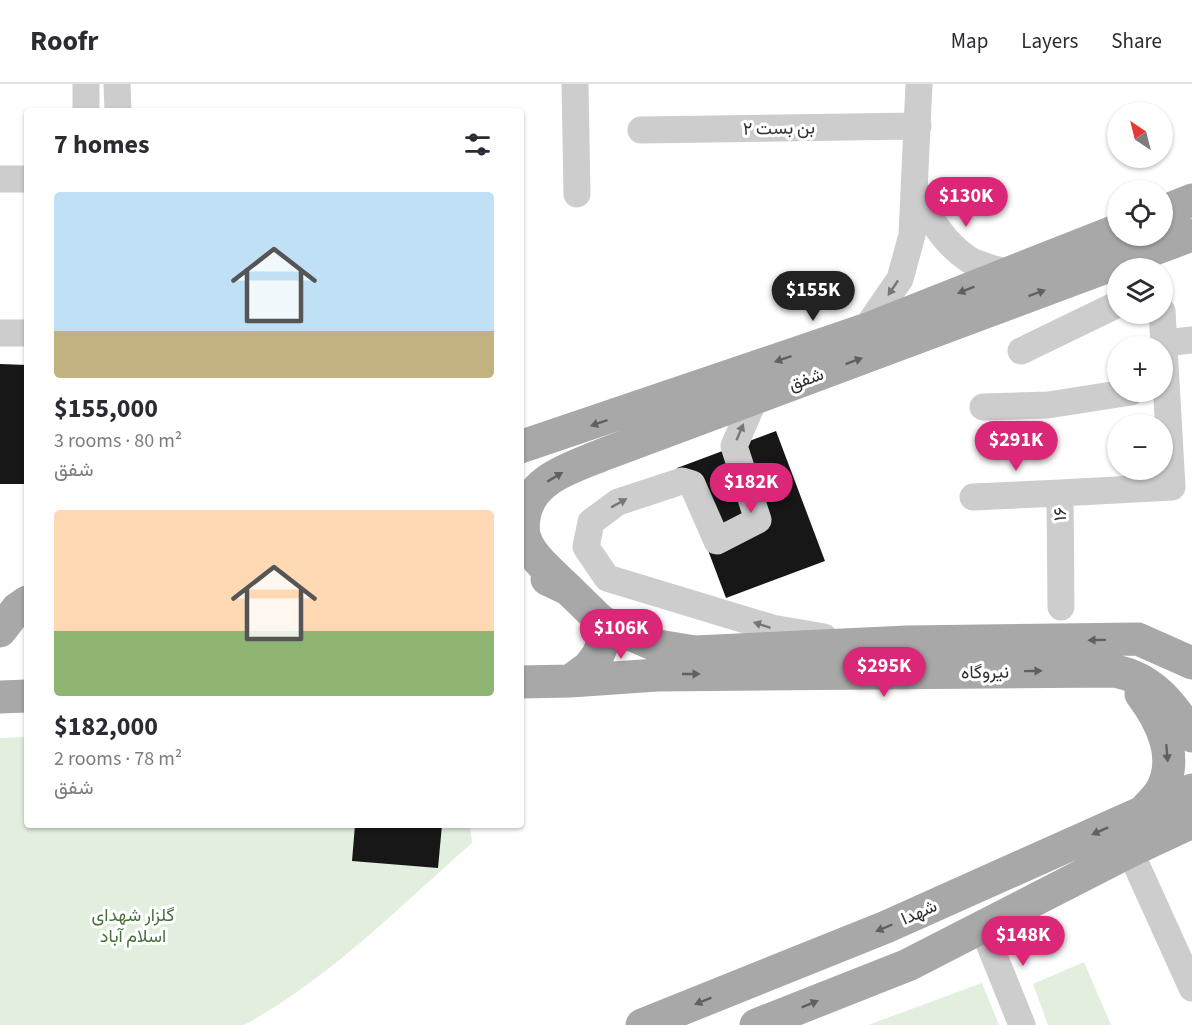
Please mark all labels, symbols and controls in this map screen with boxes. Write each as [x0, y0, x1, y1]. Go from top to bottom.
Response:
text: Roofr [30, 21, 99, 61]
text: Map [951, 26, 988, 56]
text: Layers [1021, 26, 1078, 56]
text: Share [1111, 26, 1162, 56]
north arrow [1107, 102, 1173, 168]
map controls [1107, 102, 1173, 480]
street label: بن بست ۲ [743, 115, 815, 142]
text: 7 homes [54, 126, 149, 163]
icon: filters [461, 128, 494, 161]
pin: $130K [924, 177, 1008, 228]
button: locate [1107, 180, 1173, 246]
text: $130K [939, 182, 993, 210]
icon: home [220, 231, 328, 339]
button: layers [1107, 258, 1173, 324]
pin: $155K [771, 271, 855, 322]
text: $155K [786, 276, 840, 304]
one-way arrow [888, 280, 899, 296]
one-way arrow [956, 285, 974, 295]
one-way arrow [1028, 288, 1046, 297]
button: + [1107, 336, 1173, 402]
one-way arrow [774, 354, 792, 364]
one-way arrow [845, 356, 863, 365]
street label: شفق [785, 362, 827, 397]
text: $155,000 [54, 390, 158, 427]
button: − [1107, 414, 1173, 480]
one-way arrow [590, 418, 608, 428]
pin: $291K [974, 421, 1058, 472]
one-way arrow [735, 423, 745, 441]
text: $291K [989, 426, 1043, 454]
text: 3 rooms · 80 m² [54, 427, 182, 455]
text: شفق [54, 456, 93, 484]
pin: $182K [709, 463, 793, 514]
text: $182K [724, 468, 778, 496]
one-way arrow [547, 472, 564, 482]
one-way arrow [611, 498, 628, 508]
street label: ۱۶ [1048, 507, 1073, 521]
icon: home [220, 549, 328, 657]
pin: $106K [579, 609, 663, 660]
text: $106K [594, 614, 648, 642]
one-way arrow [753, 620, 771, 629]
one-way arrow [1087, 635, 1106, 645]
pin: $295K [842, 647, 926, 698]
text: $295K [857, 652, 911, 680]
street label: نیروگاه [961, 660, 1009, 685]
one-way arrow [1024, 666, 1043, 676]
one-way arrow [682, 670, 701, 679]
text: $182,000 [54, 708, 158, 745]
one-way arrow [1162, 744, 1172, 763]
text: 2 rooms · 78 m² [54, 745, 182, 773]
text: شفق [54, 774, 93, 802]
one-way arrow [1092, 827, 1109, 836]
street label: شهدا [897, 894, 941, 931]
park label: گلزار شهدای اسلام آباد [92, 903, 174, 949]
pin: $148K [981, 916, 1065, 967]
text: $148K [996, 921, 1050, 949]
one-way arrow [875, 924, 893, 933]
one-way arrow [694, 996, 712, 1006]
one-way arrow [801, 998, 819, 1008]

